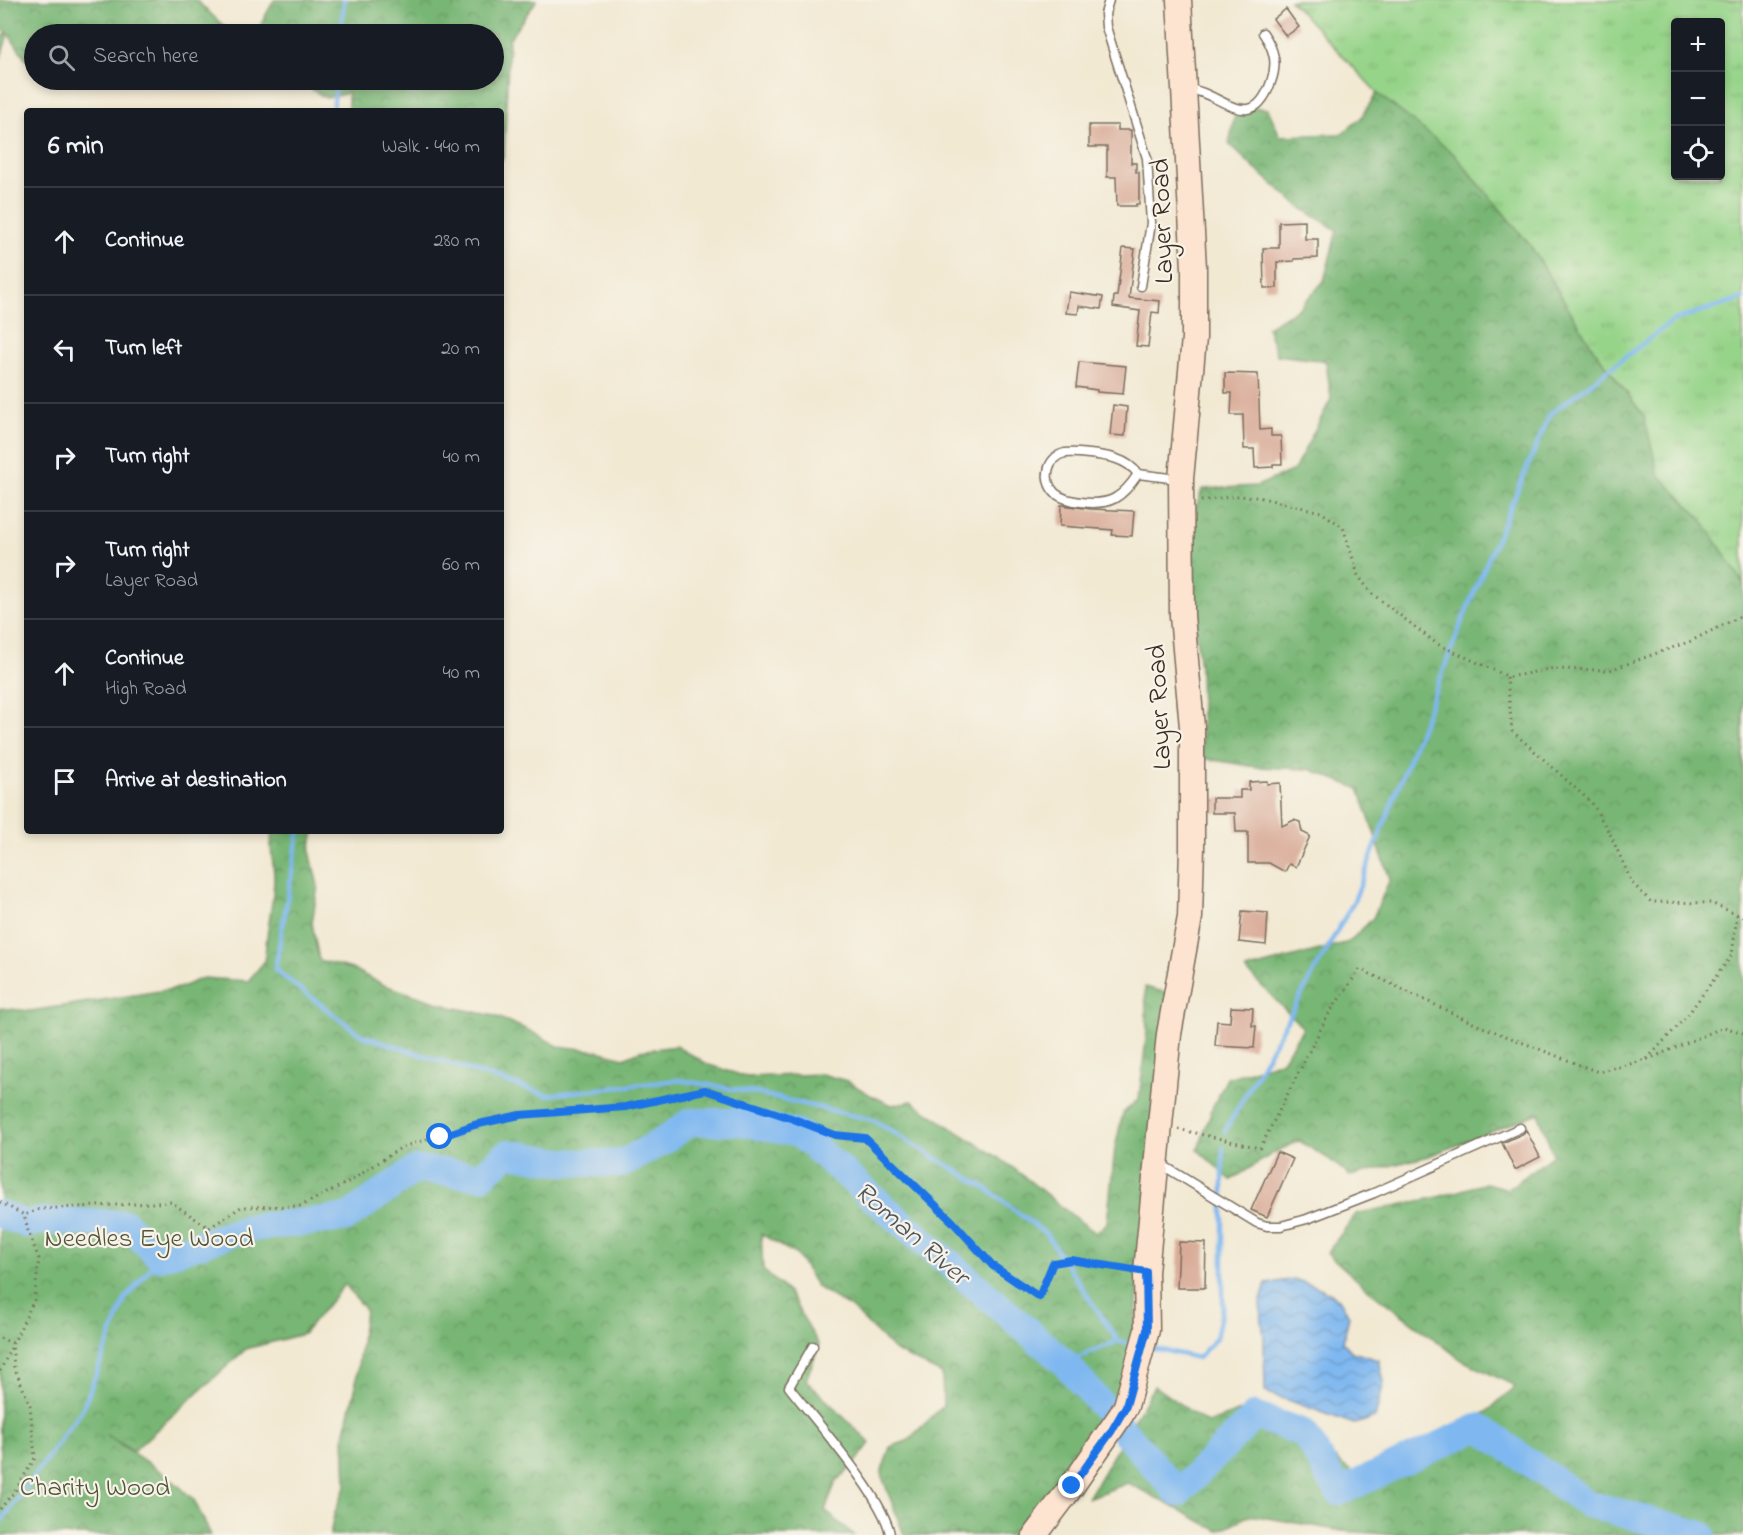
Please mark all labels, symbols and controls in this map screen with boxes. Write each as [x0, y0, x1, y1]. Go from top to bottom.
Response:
map controls [1671, 18, 1725, 180]
button: + [1671, 18, 1725, 72]
search box [24, 24, 504, 90]
icon: search [45, 41, 78, 74]
text: Search here [93, 41, 198, 73]
button: − [1671, 72, 1725, 126]
button: locate [1671, 126, 1725, 180]
text: 6 min [48, 128, 104, 166]
text: Walk · 440 m [382, 133, 480, 162]
street label: Layer Road [1142, 158, 1185, 284]
icon: ahead [48, 225, 81, 258]
text: Continue [105, 225, 184, 257]
text: 280 m [433, 227, 480, 256]
icon: left [48, 333, 81, 366]
text: Turn left [105, 333, 182, 365]
text: 20 m [441, 335, 480, 364]
icon: right [48, 441, 81, 474]
text: Turn right [105, 441, 190, 473]
text: 40 m [443, 443, 480, 472]
text: Turn right [105, 535, 190, 567]
icon: right [48, 549, 81, 582]
text: 60 m [442, 551, 480, 580]
text: Layer Road [105, 567, 198, 596]
text: Continue [105, 643, 184, 675]
street label: Layer Road [1138, 643, 1183, 771]
icon: ahead [48, 657, 81, 690]
text: 40 m [443, 659, 480, 688]
text: High Road [105, 675, 186, 704]
icon: arrive [48, 765, 81, 798]
text: Arrive at destination [105, 765, 287, 797]
route start [426, 1123, 452, 1149]
water label: Roman River [844, 1173, 980, 1299]
park label: Needles Eye Wood [44, 1220, 254, 1259]
park label: Charity Wood [20, 1469, 170, 1508]
route end [1058, 1472, 1084, 1498]

